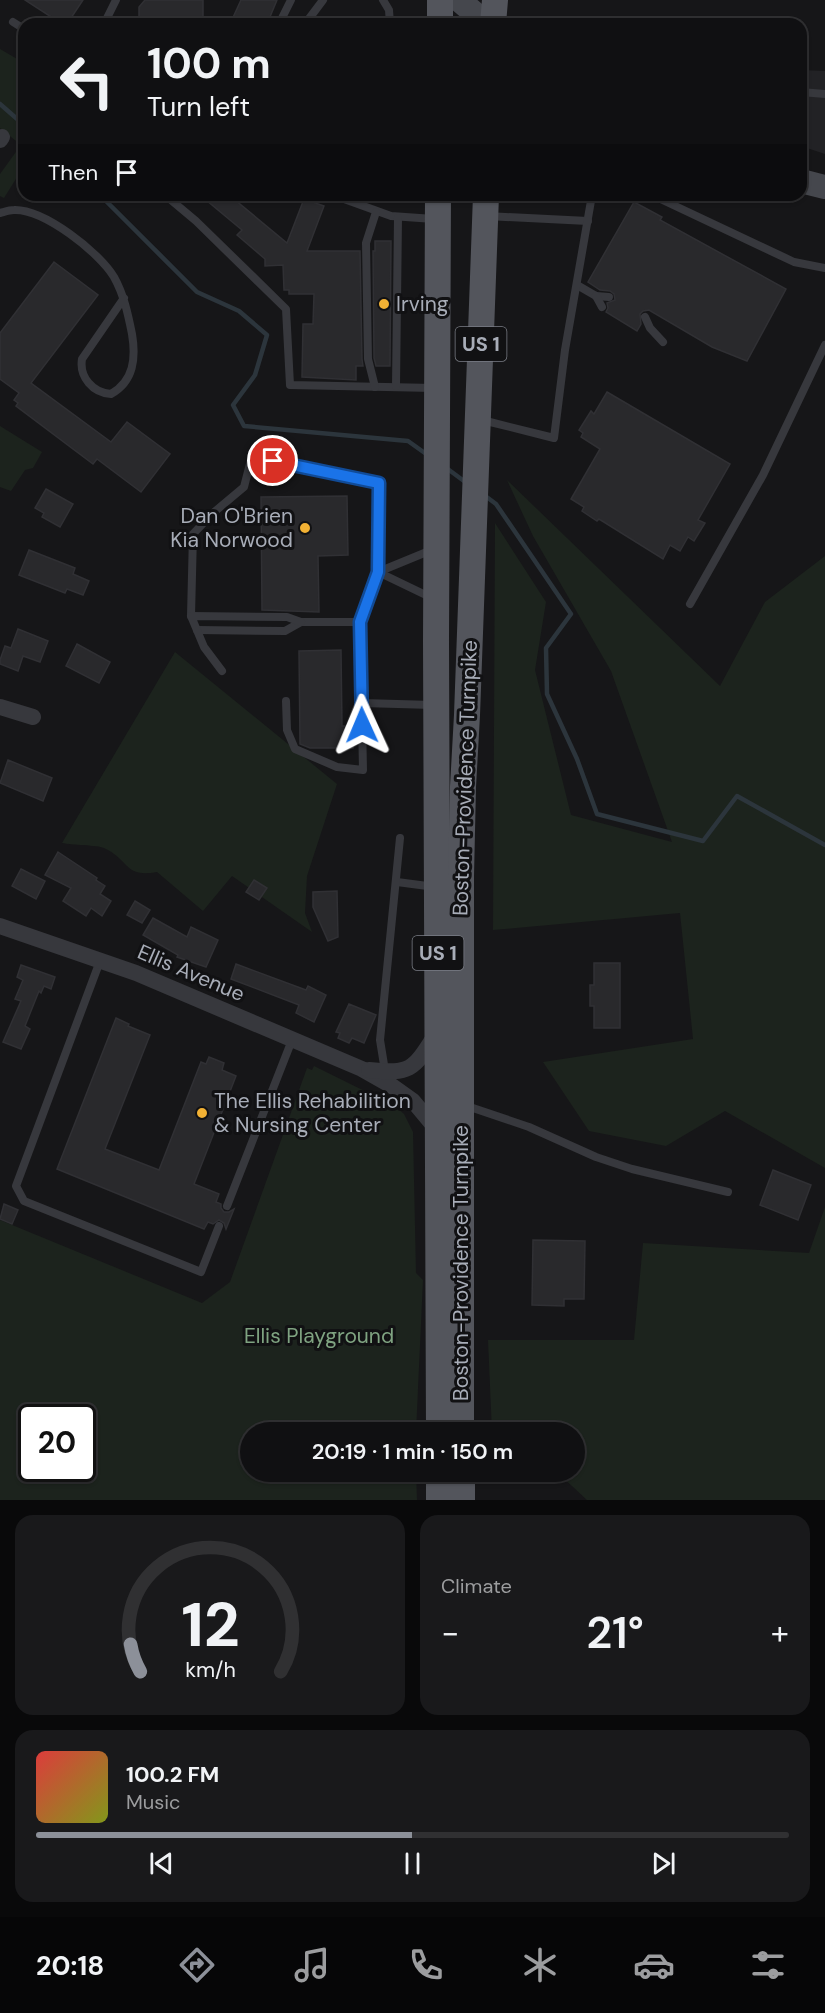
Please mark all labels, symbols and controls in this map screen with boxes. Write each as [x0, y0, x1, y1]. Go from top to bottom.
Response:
text: 100 m [147, 36, 271, 91]
icon: left [48, 42, 126, 120]
text: Turn left [147, 89, 250, 124]
icon: arrive [110, 156, 143, 189]
text: Then [48, 158, 98, 187]
place label: Irving [396, 290, 449, 318]
marker: Irving [377, 297, 391, 311]
road number: US 1 [456, 327, 506, 361]
pin [247, 435, 298, 486]
icon: arrive [256, 444, 289, 477]
place label: Dan O'Brien Kia Norwood [170, 502, 293, 554]
marker: Dan O'Brien Kia Norwood [298, 521, 312, 535]
street label: Boston-Providence Turnpike [446, 640, 484, 916]
position arrow [330, 693, 394, 757]
road number: US 1 [412, 936, 464, 970]
street label: Ellis Avenue [133, 938, 249, 1008]
place label: The Ellis Rehabilition & Nursing Center [214, 1087, 411, 1139]
marker: The Ellis Rehabilition & Nursing Center [195, 1106, 209, 1120]
street label: Boston-Providence Turnpike [447, 1125, 475, 1401]
park label: Ellis Playground [244, 1322, 394, 1350]
speed limit sign: 20 [18, 1404, 96, 1482]
text: 20:19 · 1 min · 150 m [312, 1437, 513, 1466]
text: Climate [441, 1573, 512, 1599]
text: 12 [181, 1584, 239, 1665]
text: 21° [586, 1603, 644, 1662]
text: − [441, 1611, 459, 1654]
text: + [771, 1611, 789, 1654]
text: km/h [185, 1656, 235, 1684]
text: 100.2 FM [126, 1760, 219, 1789]
text: Music [126, 1789, 181, 1815]
icon: previous [145, 1847, 178, 1880]
icon: pause [396, 1847, 429, 1880]
icon: next [647, 1847, 680, 1880]
icon: directions [176, 1944, 218, 1986]
icon: music [291, 1944, 333, 1986]
icon: phone [405, 1944, 447, 1986]
icon: climate [519, 1944, 561, 1986]
icon: car [633, 1944, 675, 1986]
icon: filters [747, 1944, 789, 1986]
text: 20:18 [36, 1948, 104, 1983]

